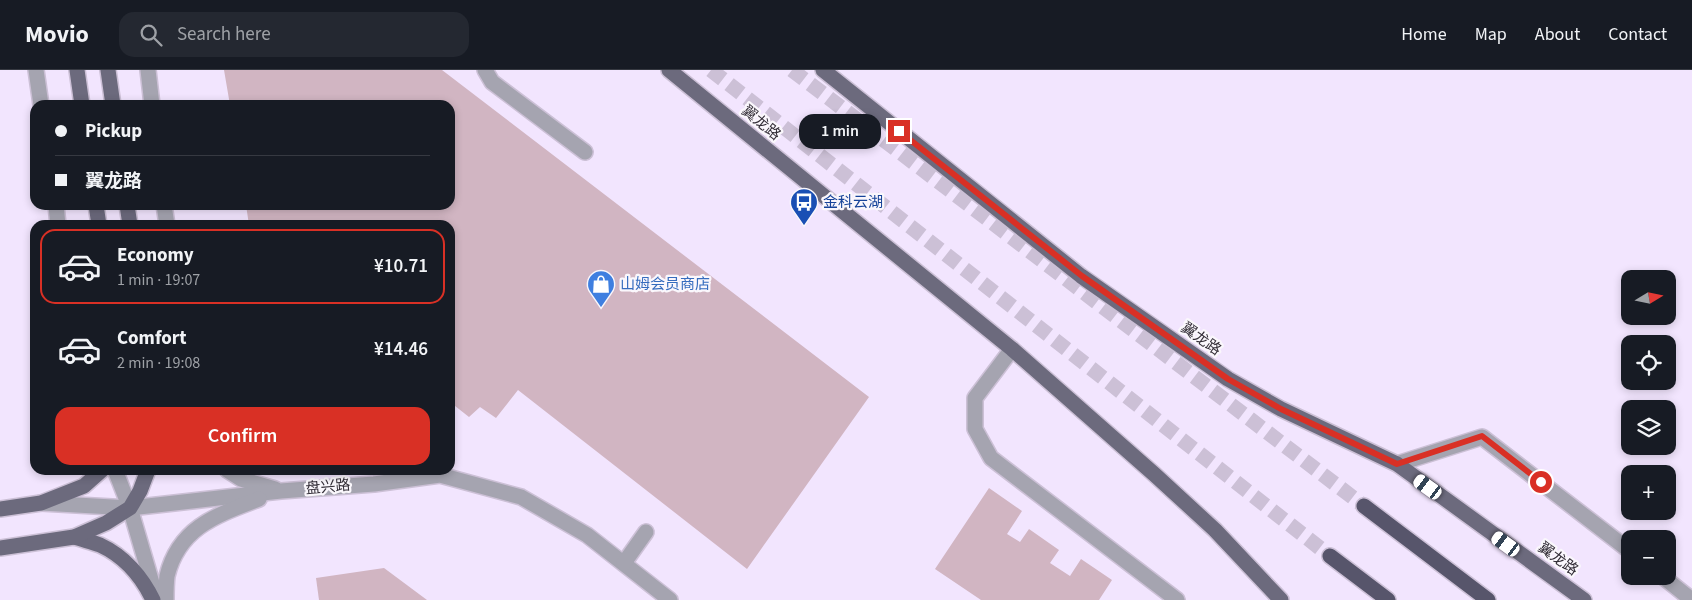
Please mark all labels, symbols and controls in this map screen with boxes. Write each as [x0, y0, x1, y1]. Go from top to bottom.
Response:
search box [119, 12, 469, 57]
text: Movio [25, 17, 89, 52]
icon: search [137, 21, 165, 49]
text: Search here [177, 21, 271, 48]
text: Home [1401, 22, 1447, 47]
text: Map [1475, 22, 1507, 47]
text: About [1535, 22, 1580, 47]
text: Contact [1608, 22, 1667, 47]
street label: 翼龙路 [737, 101, 785, 145]
callout: 1 min [799, 114, 882, 148]
text: Pickup [85, 118, 142, 145]
text: 1 min [821, 120, 859, 142]
route end [888, 120, 910, 142]
text: 翼龙路 [85, 168, 142, 195]
bus stop icon: 金科云湖 [789, 187, 819, 226]
place label: 金科云湖 [823, 192, 883, 213]
text: Economy [117, 242, 194, 269]
icon: car [57, 244, 102, 289]
text: ¥10.71 [374, 253, 428, 280]
text: 1 min · 19:07 [117, 269, 200, 291]
shop icon: 山姆会员商店 [586, 269, 616, 308]
north arrow [1621, 270, 1676, 325]
map controls [1621, 270, 1676, 585]
place label: 山姆会员商店 [620, 274, 710, 295]
street label: 翼龙路 [1177, 317, 1225, 361]
text: Comfort [117, 325, 187, 352]
icon: car [57, 327, 102, 372]
button: locate [1621, 335, 1676, 390]
text: ¥14.46 [374, 336, 428, 363]
text: 2 min · 19:08 [117, 352, 200, 374]
button: layers [1621, 400, 1676, 455]
button: Confirm [55, 407, 430, 465]
button: + [1621, 465, 1676, 520]
route start [1530, 471, 1552, 493]
car [1411, 472, 1444, 502]
street label: 盘兴路 [305, 475, 351, 499]
car [1489, 529, 1522, 559]
button: − [1621, 530, 1676, 585]
street label: 翼龙路 [1534, 537, 1582, 581]

